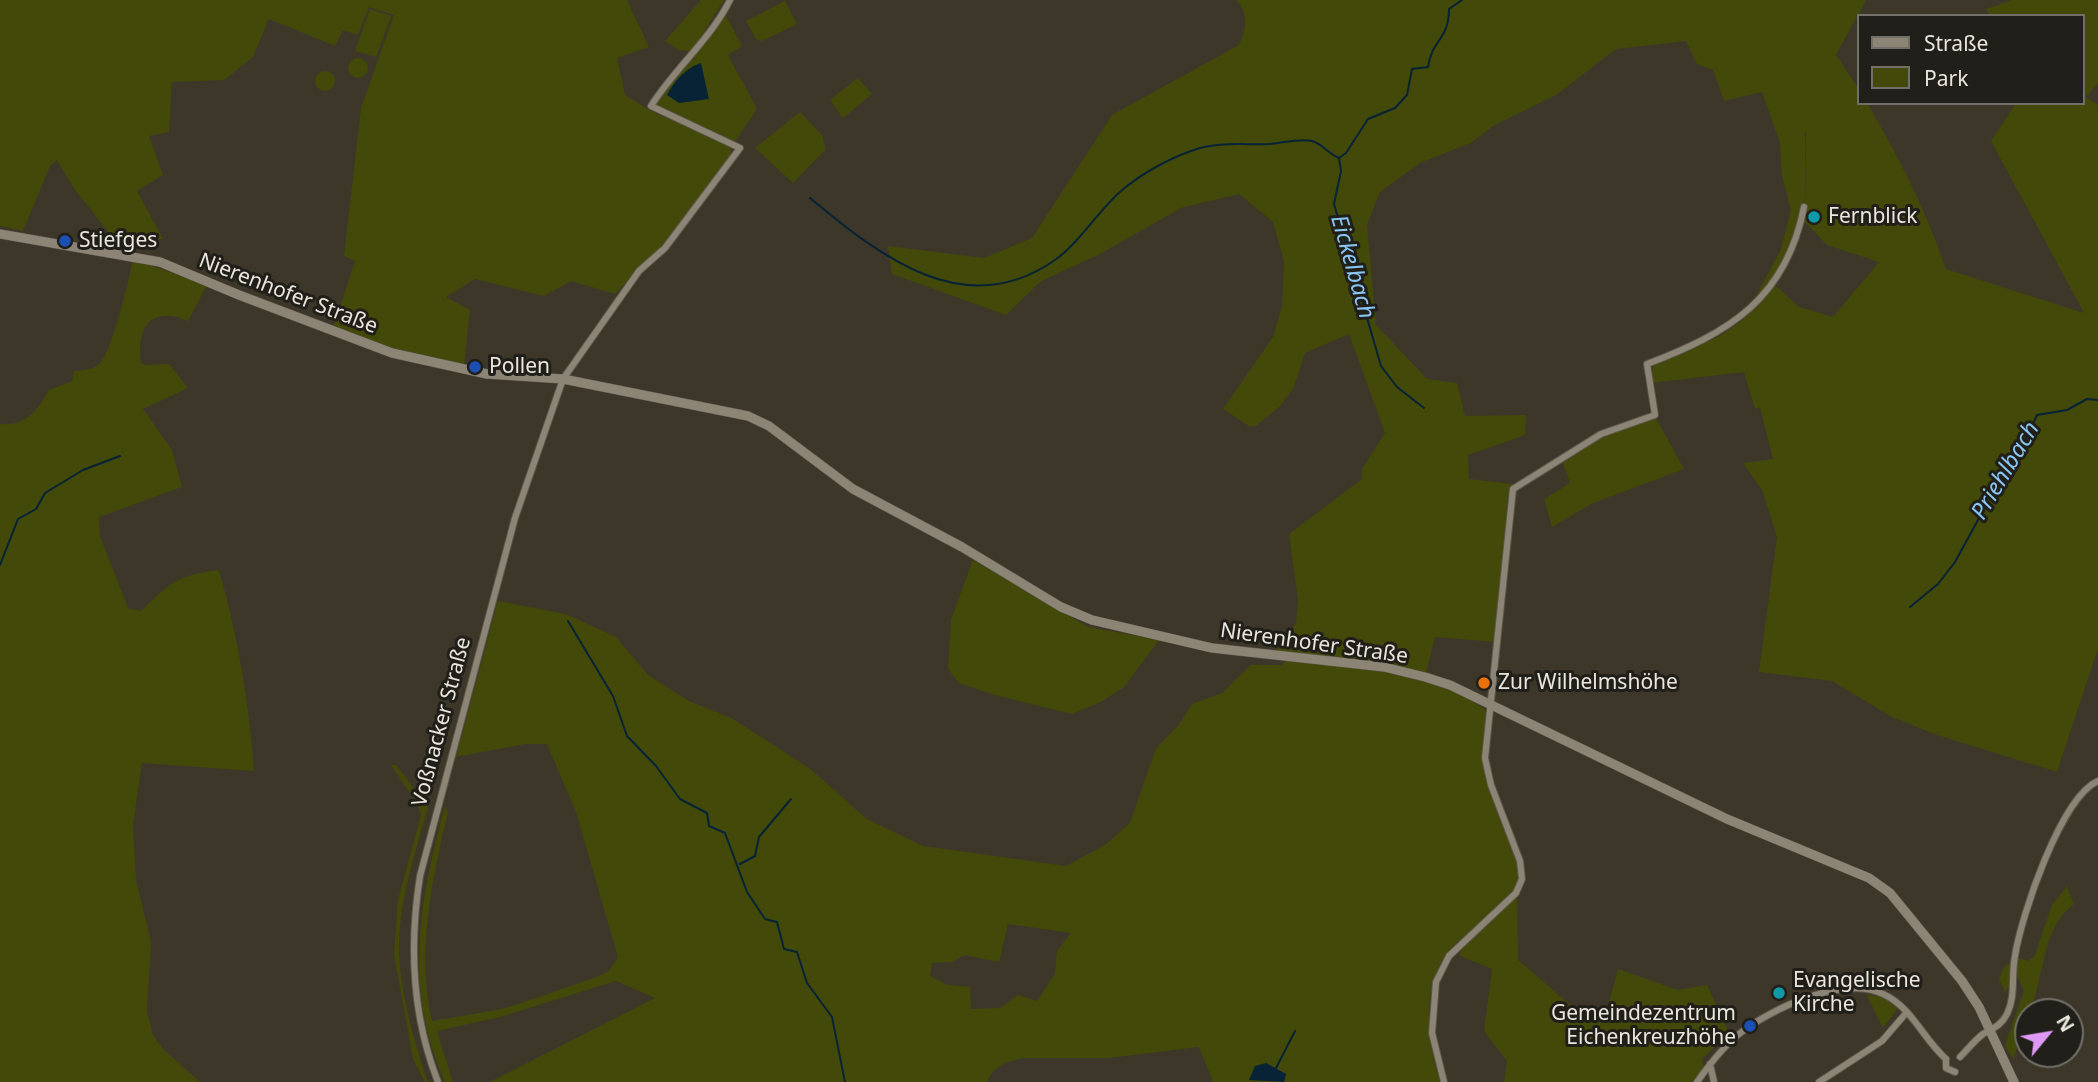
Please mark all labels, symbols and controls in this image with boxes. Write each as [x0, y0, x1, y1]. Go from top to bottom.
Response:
legend [1856, 14, 2084, 105]
text: Straße [1924, 29, 1988, 57]
text: Park [1924, 64, 1968, 92]
place label: Fernblick [1828, 204, 1917, 230]
marker: Fernblick [1806, 209, 1822, 225]
water label: Eickelbach [1324, 212, 1380, 322]
place label: Stiefges [79, 228, 157, 254]
marker: Stiefges [57, 233, 73, 249]
street label: Nierenhofer Straße [195, 248, 381, 340]
place label: Pollen [489, 354, 550, 380]
marker: Pollen [467, 359, 483, 375]
water label: Priehlbach [1966, 417, 2046, 525]
street label: Nierenhofer Straße [1218, 618, 1410, 670]
street label: Voßnacker Straße [407, 635, 477, 809]
place label: Zur Wilhelmshöhe [1498, 670, 1678, 696]
marker: Zur Wilhelmshöhe [1476, 675, 1492, 691]
place label: Evangelische Kirche [1793, 968, 1921, 1018]
marker: Evangelische Kirche [1771, 985, 1787, 1001]
north arrow [2014, 998, 2084, 1068]
place label: Gemeindezentrum Eichenkreuzhöhe [1551, 1001, 1736, 1051]
text: N [2050, 1010, 2081, 1037]
marker: Gemeindezentrum Eichenkreuzhöhe [1742, 1018, 1758, 1034]

